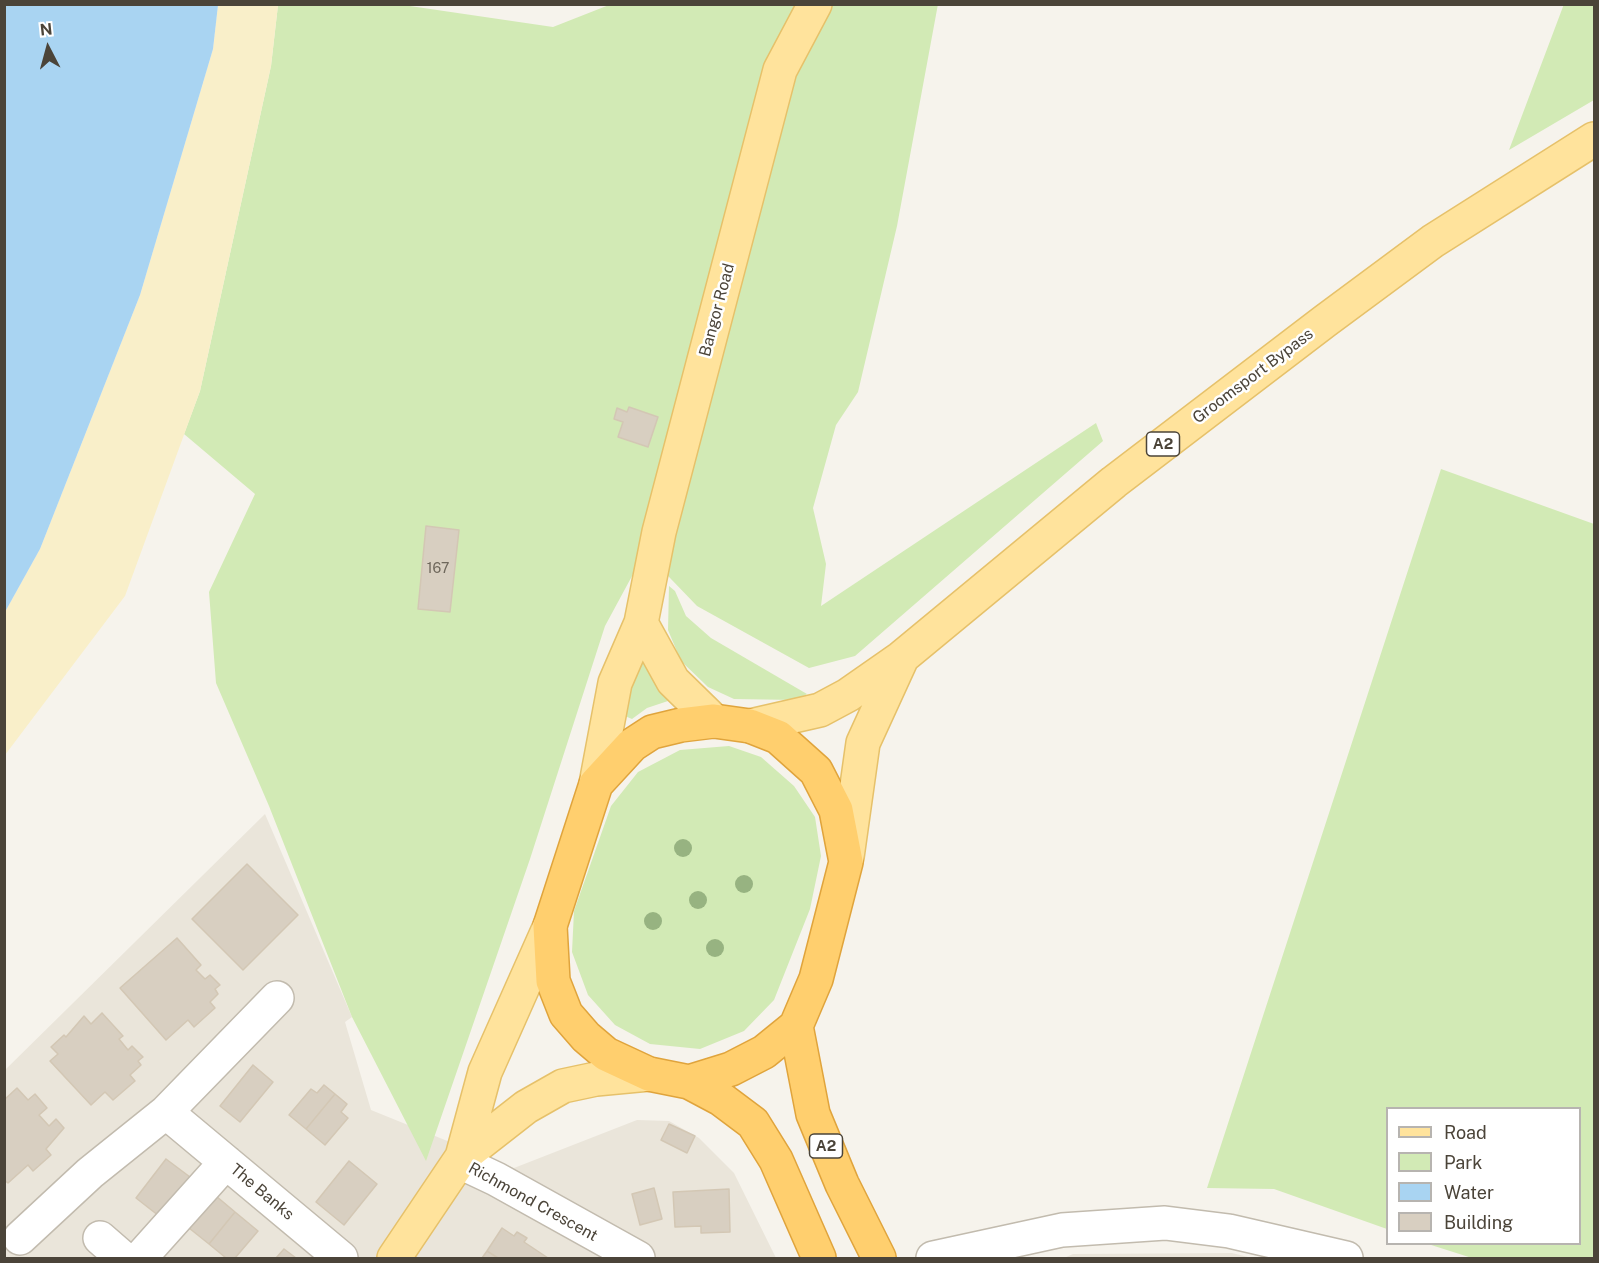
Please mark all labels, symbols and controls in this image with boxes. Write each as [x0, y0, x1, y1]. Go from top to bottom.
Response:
north arrow [18, 18, 78, 78]
text: N [39, 20, 53, 40]
street label: Bangor Road [695, 261, 739, 359]
street label: Groomsport Bypass [1189, 324, 1317, 428]
road number: A2 [1146, 432, 1180, 456]
house number: 167 [427, 561, 449, 577]
legend [1386, 1107, 1581, 1245]
text: Road [1444, 1122, 1487, 1143]
road number: A2 [810, 1134, 842, 1158]
text: Park [1444, 1152, 1482, 1173]
street label: Richmond Crescent [465, 1158, 601, 1246]
street label: The Banks [226, 1160, 298, 1224]
text: Water [1444, 1182, 1494, 1203]
text: Building [1444, 1212, 1513, 1233]

